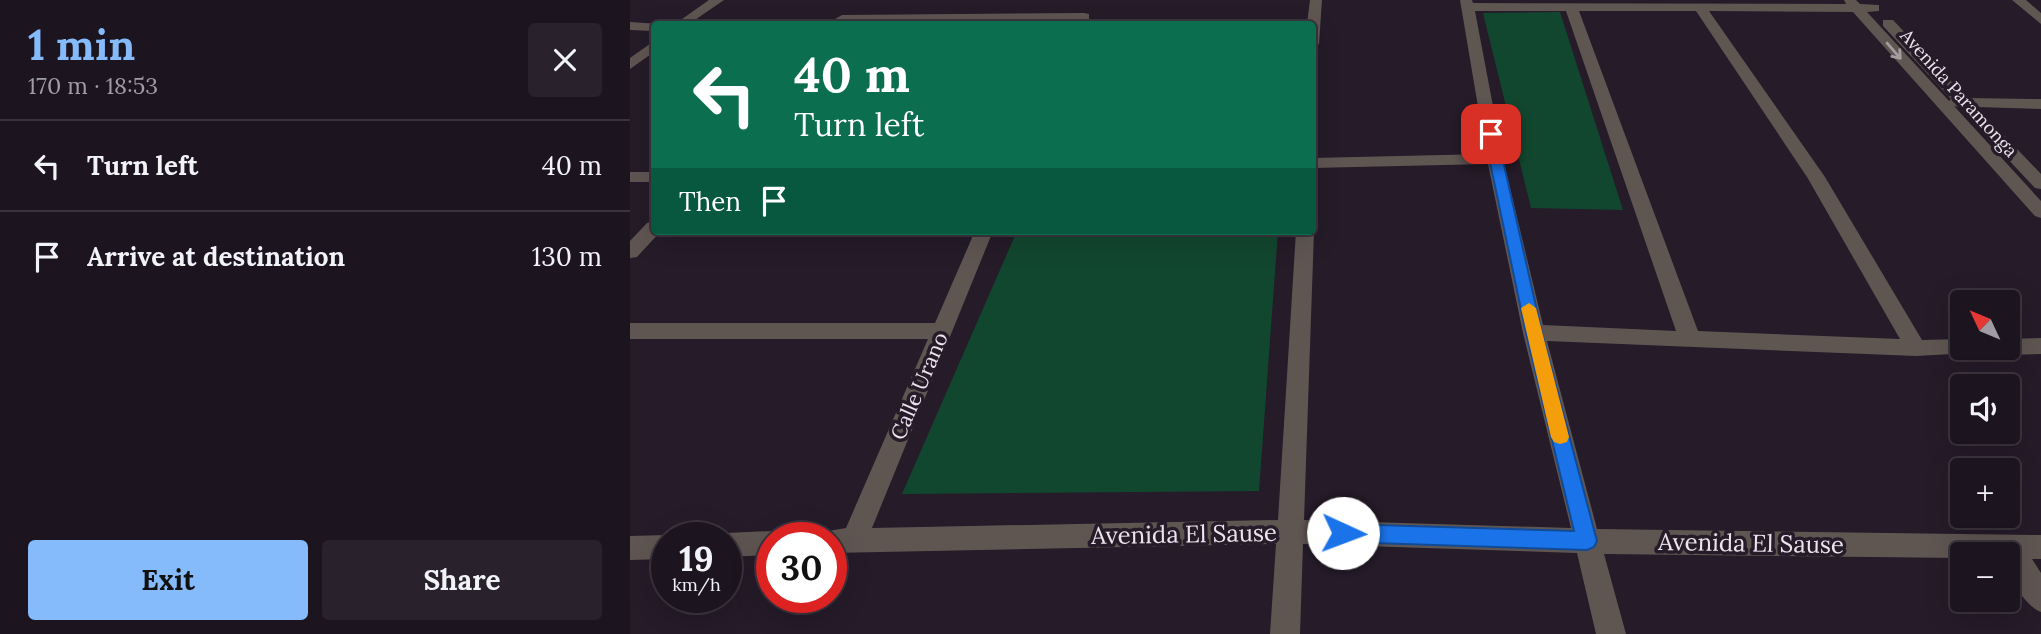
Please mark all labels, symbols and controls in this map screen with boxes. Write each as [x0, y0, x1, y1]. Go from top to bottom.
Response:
text: 1 min [28, 18, 135, 72]
button: close [528, 23, 602, 97]
street label: Avenida Paramonga [1895, 24, 2022, 162]
one-way arrow [1886, 42, 1902, 60]
text: 40 m [794, 43, 910, 105]
icon: left [679, 49, 770, 140]
text: 170 m · 18:53 [28, 71, 158, 100]
text: Turn left [794, 104, 924, 145]
pin [1461, 104, 1521, 164]
icon: arrive [1472, 115, 1510, 153]
icon: left [28, 147, 66, 185]
text: Turn left [87, 149, 198, 182]
text: 40 m [542, 149, 602, 182]
icon: arrive [755, 182, 793, 220]
text: Then [679, 185, 741, 218]
icon: arrive [28, 238, 66, 276]
text: Arrive at destination [87, 240, 345, 273]
text: 130 m [532, 240, 602, 273]
north arrow [1950, 290, 2020, 360]
map controls [1950, 290, 2020, 612]
street label: Calle Urano [884, 328, 954, 444]
button: sound [1950, 374, 2020, 444]
button: + [1950, 458, 2020, 528]
position arrow [1306, 496, 1380, 570]
street label: Avenida El Sause [1090, 517, 1277, 551]
speed limit sign: 30 [756, 522, 847, 613]
street label: Avenida El Sause [1657, 526, 1844, 560]
text: 19 [679, 536, 714, 581]
button: Exit [28, 540, 308, 620]
button: Share [322, 540, 602, 620]
button: − [1950, 542, 2020, 612]
text: km/h [672, 573, 721, 596]

